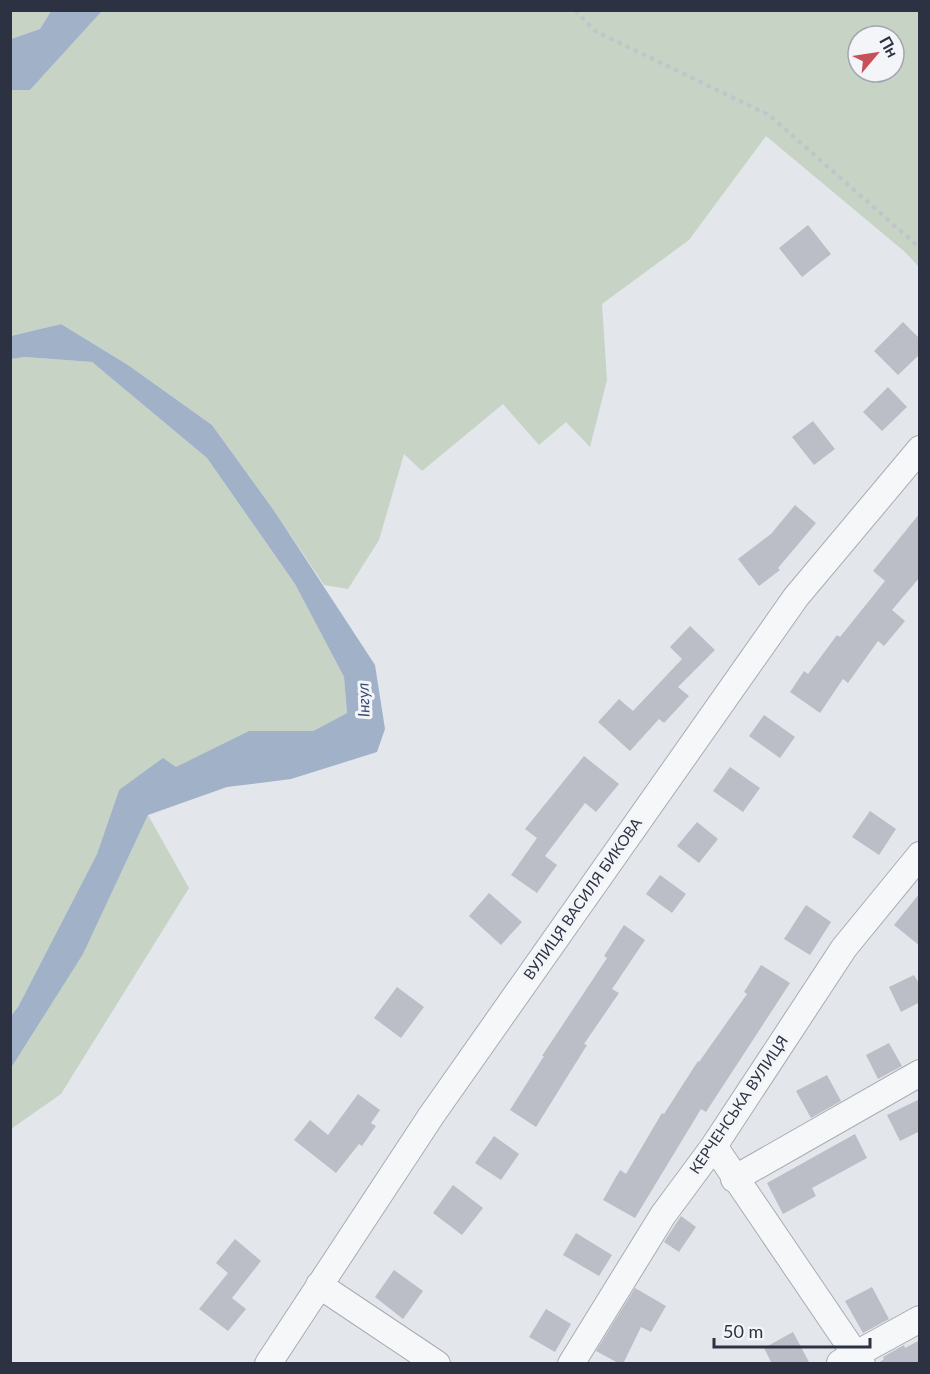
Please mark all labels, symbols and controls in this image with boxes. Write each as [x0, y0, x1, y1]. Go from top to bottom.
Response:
north arrow [846, 24, 906, 84]
text: Пн [876, 33, 903, 60]
water label: Інгул [352, 682, 373, 718]
street label: ВУЛИЦЯ ВАСИЛЯ БИКОВА [519, 813, 646, 983]
street label: КЕРЧЕНСЬКА ВУЛИЦЯ [685, 1032, 791, 1177]
scale bar [714, 1311, 870, 1349]
text: 50 m [723, 1320, 763, 1342]

